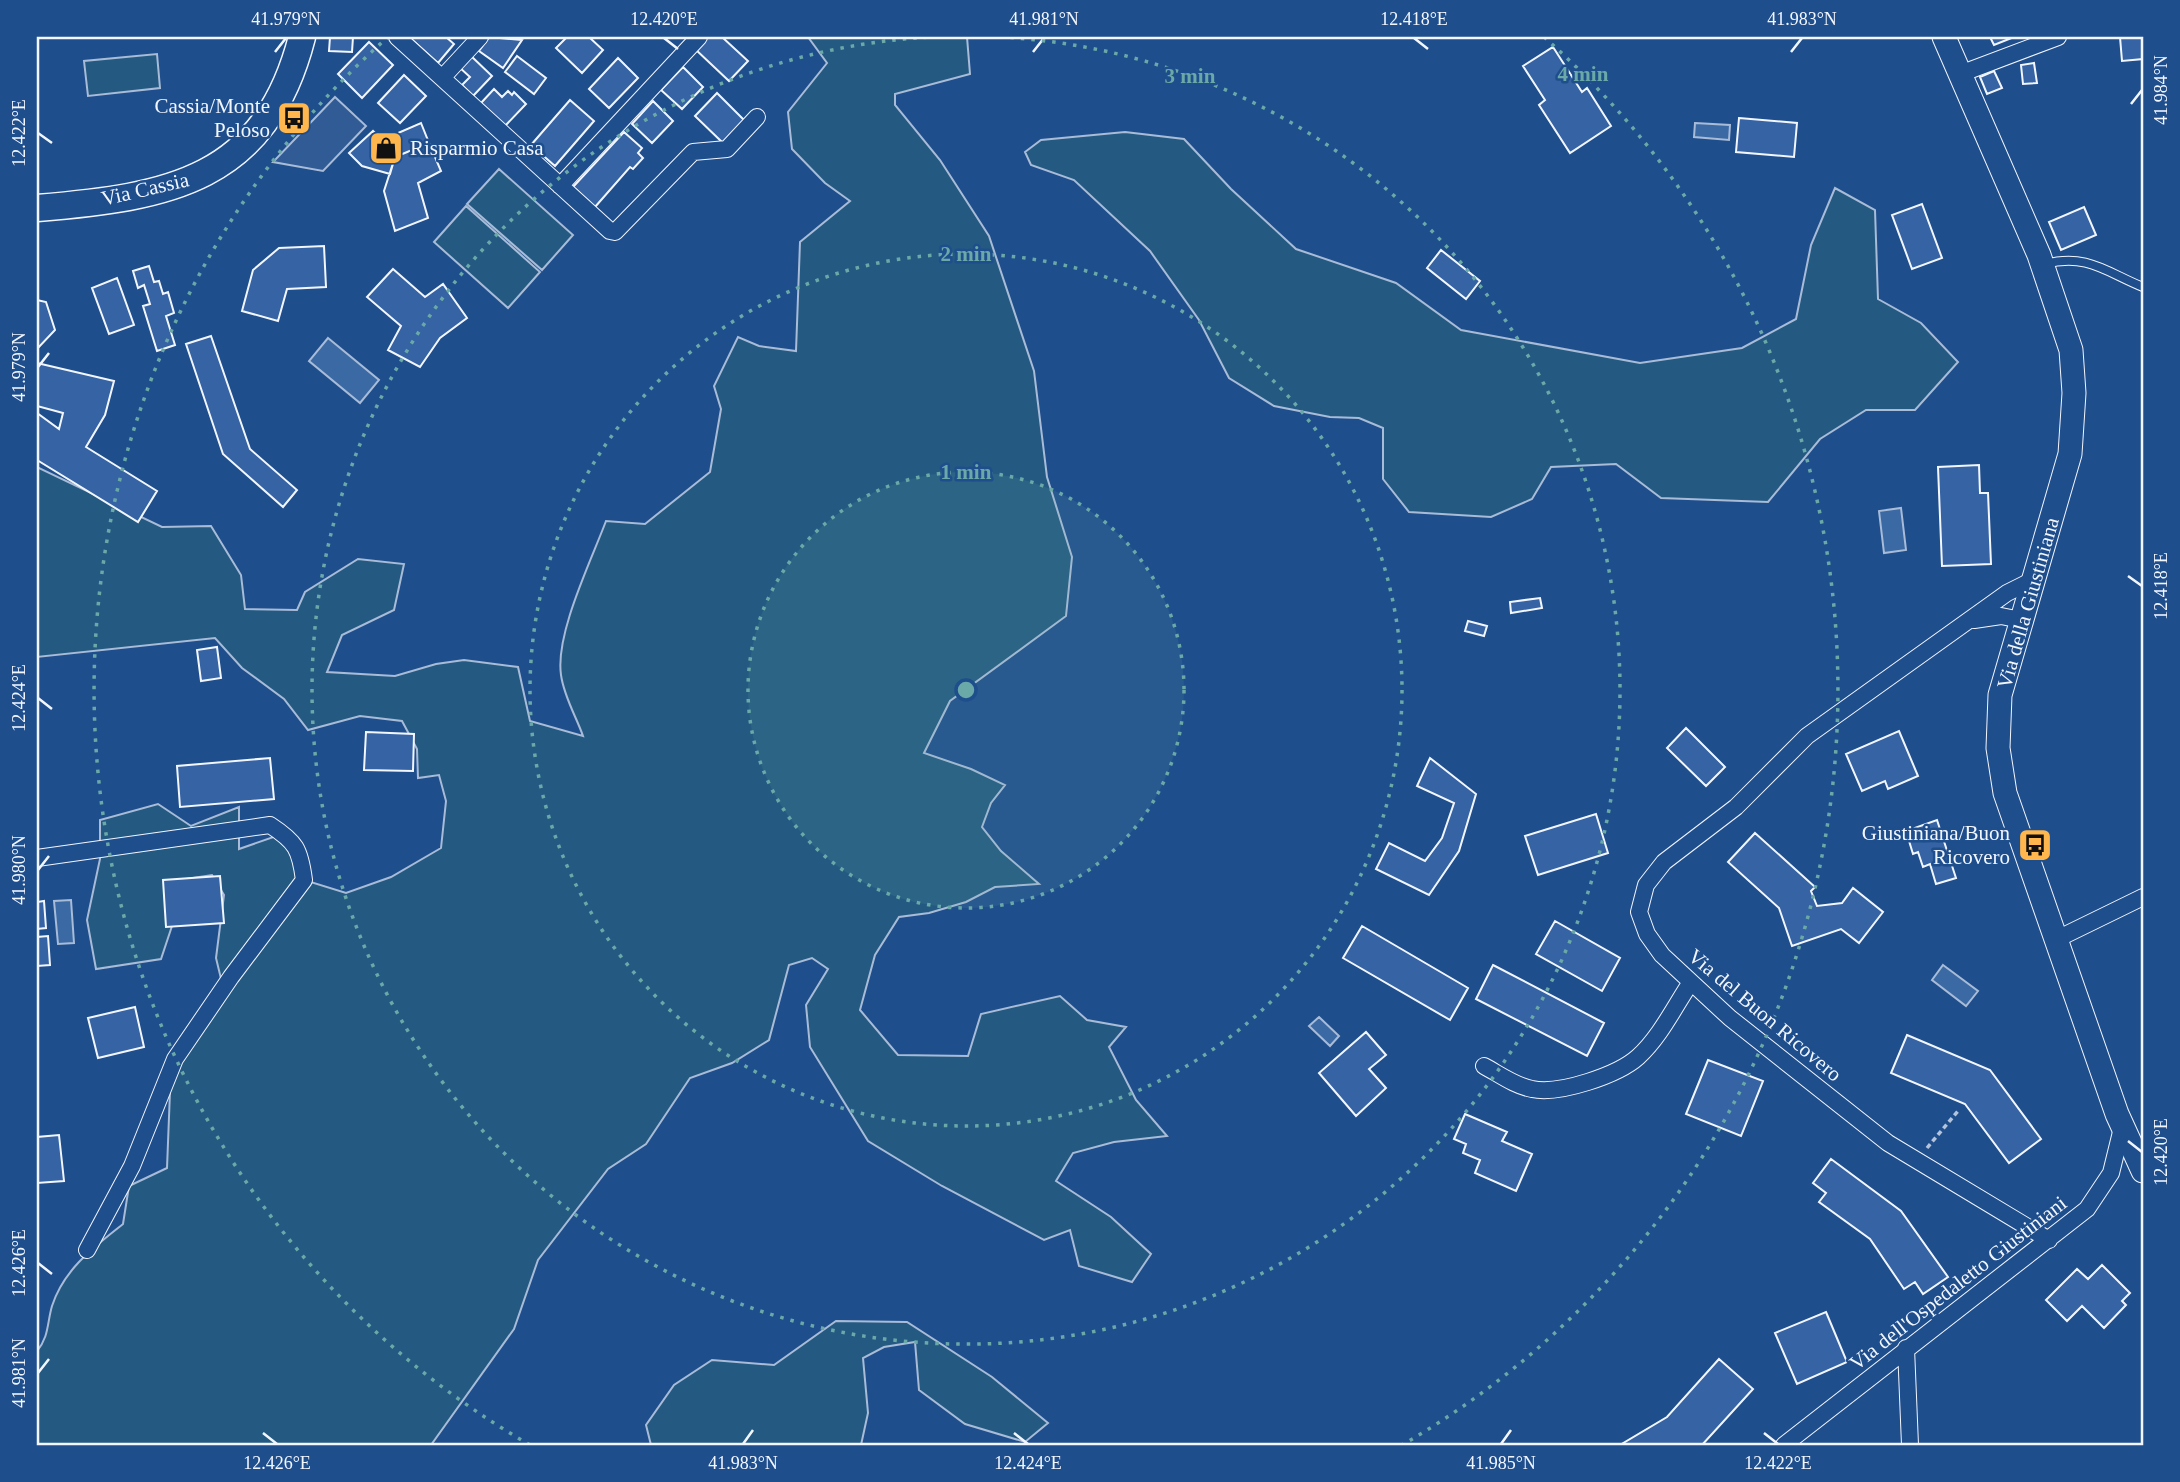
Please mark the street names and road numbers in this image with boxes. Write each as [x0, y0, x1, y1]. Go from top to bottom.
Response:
street label: Via Cassia [99, 167, 192, 211]
street label: Via della Giustiniana [1992, 514, 2064, 691]
street label: Via del Buon Ricovero [1683, 944, 1847, 1086]
street label: Via dell'Ospedaletto Giustiniani [1845, 1191, 2071, 1375]

